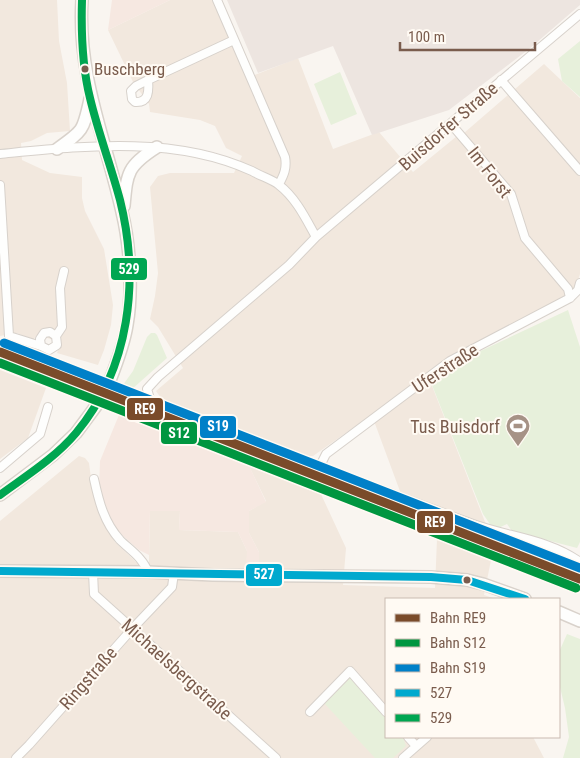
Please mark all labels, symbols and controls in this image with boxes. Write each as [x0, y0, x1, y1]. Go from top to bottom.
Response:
scale bar [400, 20, 535, 52]
text: 100 m [408, 28, 445, 46]
place label: Buschberg [94, 59, 165, 79]
marker: Buschberg [80, 64, 90, 74]
street label: Buisdorfer Straße [394, 77, 502, 175]
street label: Im Forst [464, 142, 516, 202]
line badge: 529 [110, 257, 148, 281]
text: 529 [118, 261, 140, 277]
street label: Uferstraße [408, 339, 482, 397]
line badge: RE9 [126, 397, 164, 421]
text: RE9 [134, 401, 156, 417]
sports icon: Tus Buisdorf [505, 413, 531, 447]
line badge: S19 [199, 415, 237, 439]
place label: Tus Buisdorf [410, 416, 500, 437]
text: S19 [207, 418, 229, 434]
line badge: S12 [160, 421, 198, 445]
text: S12 [168, 425, 190, 441]
line badge: RE9 [416, 510, 454, 534]
text: RE9 [424, 514, 446, 530]
line badge: 527 [245, 563, 283, 587]
text: 527 [253, 566, 275, 582]
unlabelled marker [462, 575, 472, 585]
legend [385, 598, 560, 738]
text: Bahn RE9 [430, 609, 486, 627]
street label: Michaelsbergstraße [118, 614, 236, 724]
text: Bahn S12 [430, 634, 486, 652]
street label: Ringstraße [55, 642, 121, 714]
text: Bahn S19 [430, 659, 486, 677]
text: 527 [430, 684, 452, 702]
text: 529 [430, 709, 452, 727]

